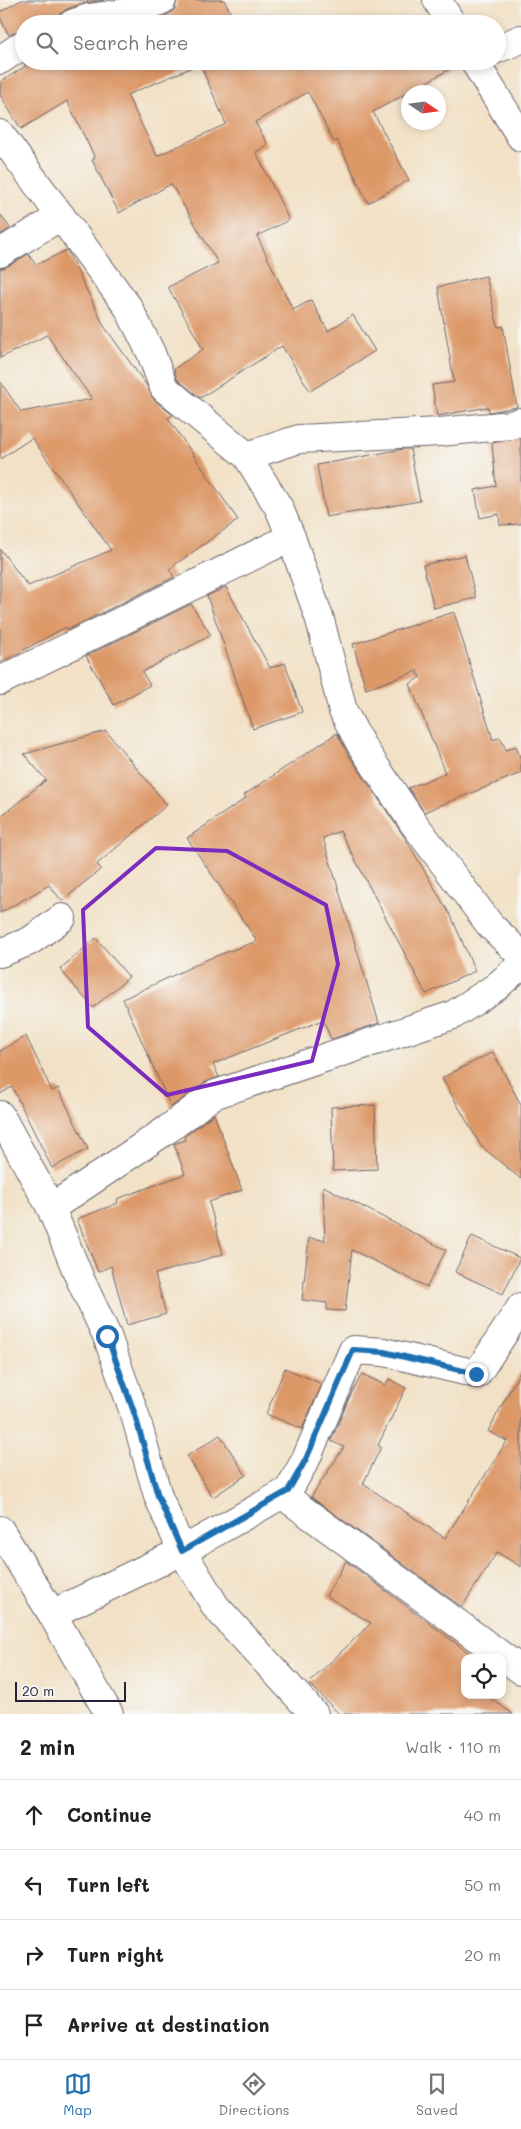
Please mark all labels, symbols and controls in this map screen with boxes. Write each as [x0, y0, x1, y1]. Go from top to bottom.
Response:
search box [15, 15, 506, 70]
icon: search [33, 29, 61, 57]
text: Search here [73, 30, 189, 55]
north arrow [401, 85, 446, 130]
route start [96, 1325, 119, 1348]
route end [465, 1363, 488, 1386]
map controls [461, 1654, 506, 1699]
button: locate [461, 1654, 506, 1699]
scale bar [15, 1679, 126, 1702]
text: 20 m [22, 1681, 54, 1700]
text: 2 min [20, 1733, 75, 1760]
text: Walk · 110 m [405, 1736, 501, 1757]
icon: ahead [20, 1801, 48, 1829]
text: Continue [67, 1802, 152, 1827]
text: 40 m [464, 1804, 501, 1825]
icon: left [20, 1871, 48, 1899]
text: Turn left [67, 1872, 150, 1897]
text: 50 m [464, 1874, 501, 1895]
icon: right [20, 1941, 48, 1969]
text: Turn right [67, 1942, 164, 1967]
text: 20 m [464, 1944, 501, 1965]
icon: arrive [20, 2011, 48, 2039]
text: Arrive at destination [67, 2012, 270, 2037]
tab: Map [63, 2070, 92, 2119]
tab: Directions [218, 2070, 290, 2119]
tab: Saved [416, 2070, 458, 2119]

